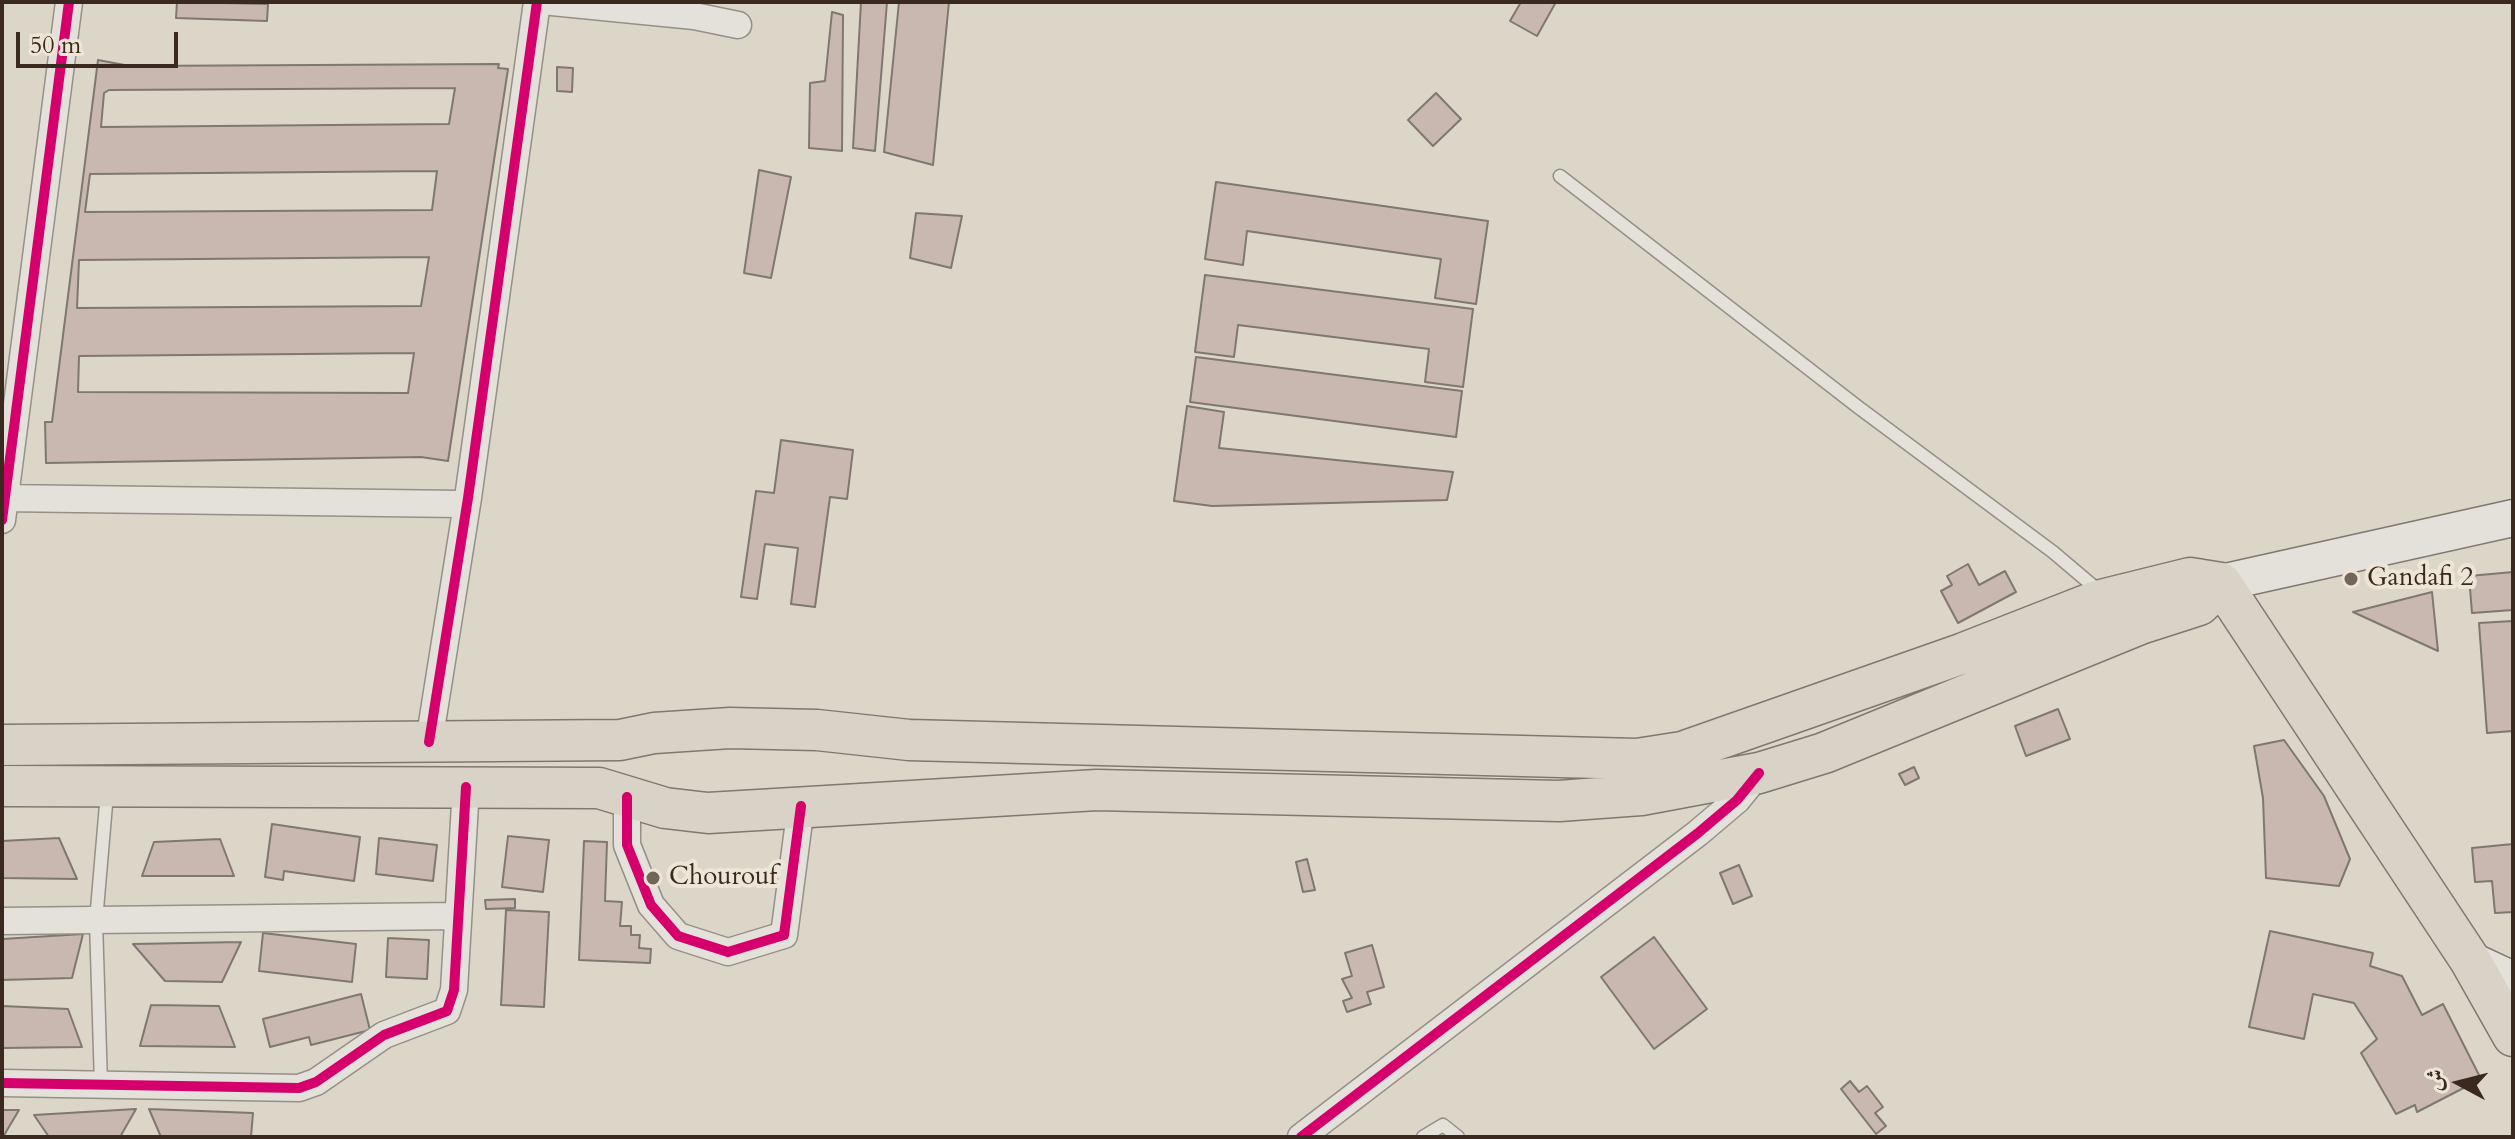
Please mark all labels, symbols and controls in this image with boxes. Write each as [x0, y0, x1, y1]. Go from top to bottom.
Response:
scale bar [20, 16, 182, 66]
text: 50 m [30, 29, 81, 62]
place label: Gandafi 2 [2367, 563, 2474, 595]
marker: Gandafi 2 [2342, 570, 2360, 588]
place label: Chourouf [669, 862, 777, 894]
marker: Chourouf [644, 869, 662, 887]
north arrow [2419, 1043, 2499, 1123]
text: ش [2419, 1067, 2451, 1093]

